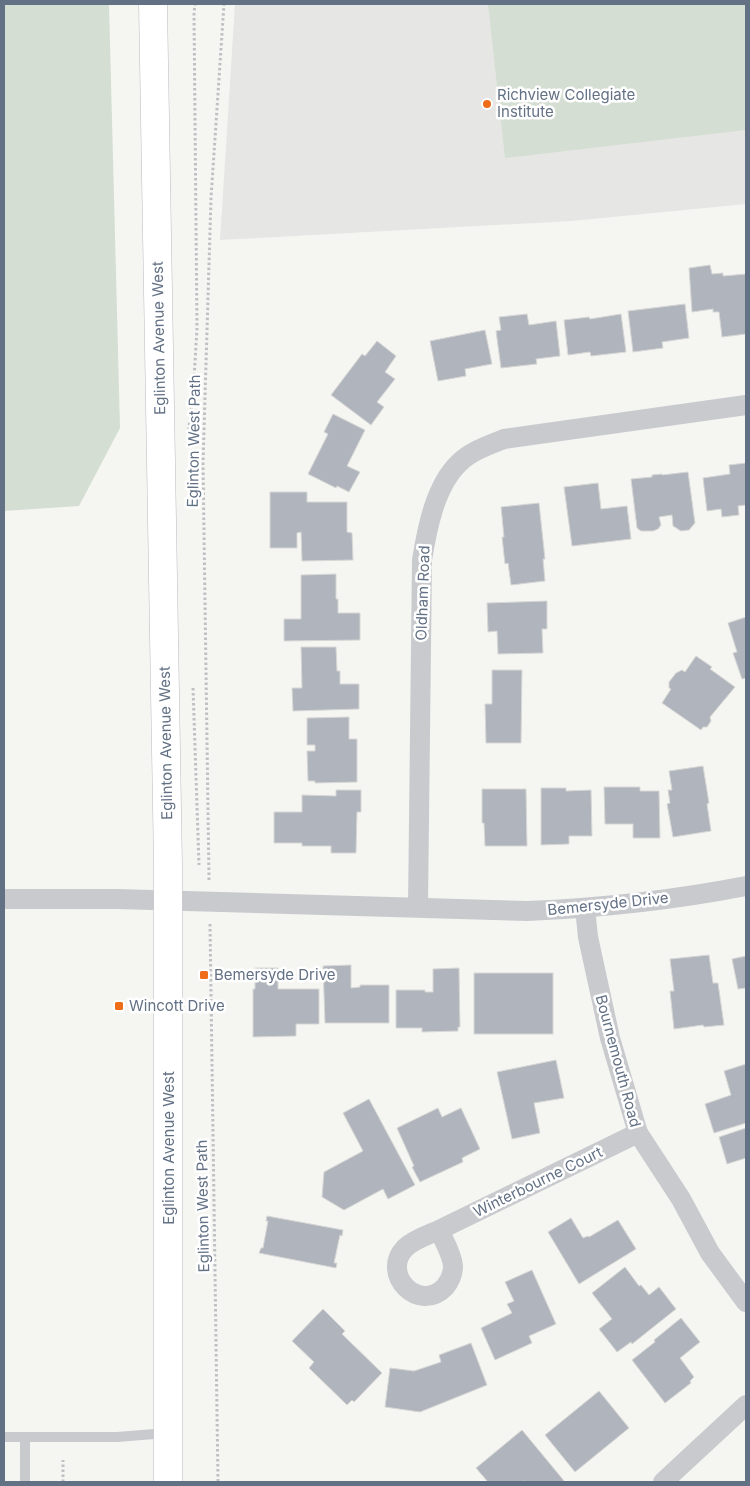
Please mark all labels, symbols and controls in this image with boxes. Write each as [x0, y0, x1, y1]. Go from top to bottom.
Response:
place label: Richview Collegiate Institute [497, 85, 635, 121]
marker: Richview Collegiate Institute [481, 98, 493, 110]
street label: Eglinton Avenue West [148, 261, 169, 415]
street label: Eglinton West Path [183, 374, 204, 508]
street label: Oldham Road [411, 545, 434, 641]
street label: Eglinton Avenue West [155, 666, 176, 820]
street label: Bemersyde Drive [547, 888, 669, 919]
place label: Bemersyde Drive [214, 965, 336, 984]
marker: Bemersyde Drive [198, 969, 210, 981]
street label: Bournemouth Road [592, 993, 645, 1129]
place label: Wincott Drive [129, 996, 225, 1015]
marker: Wincott Drive [113, 1000, 125, 1012]
street label: Eglinton Avenue West [159, 1071, 178, 1225]
street label: Eglinton West Path [192, 1139, 213, 1273]
street label: Winterbourne Court [470, 1142, 605, 1221]

